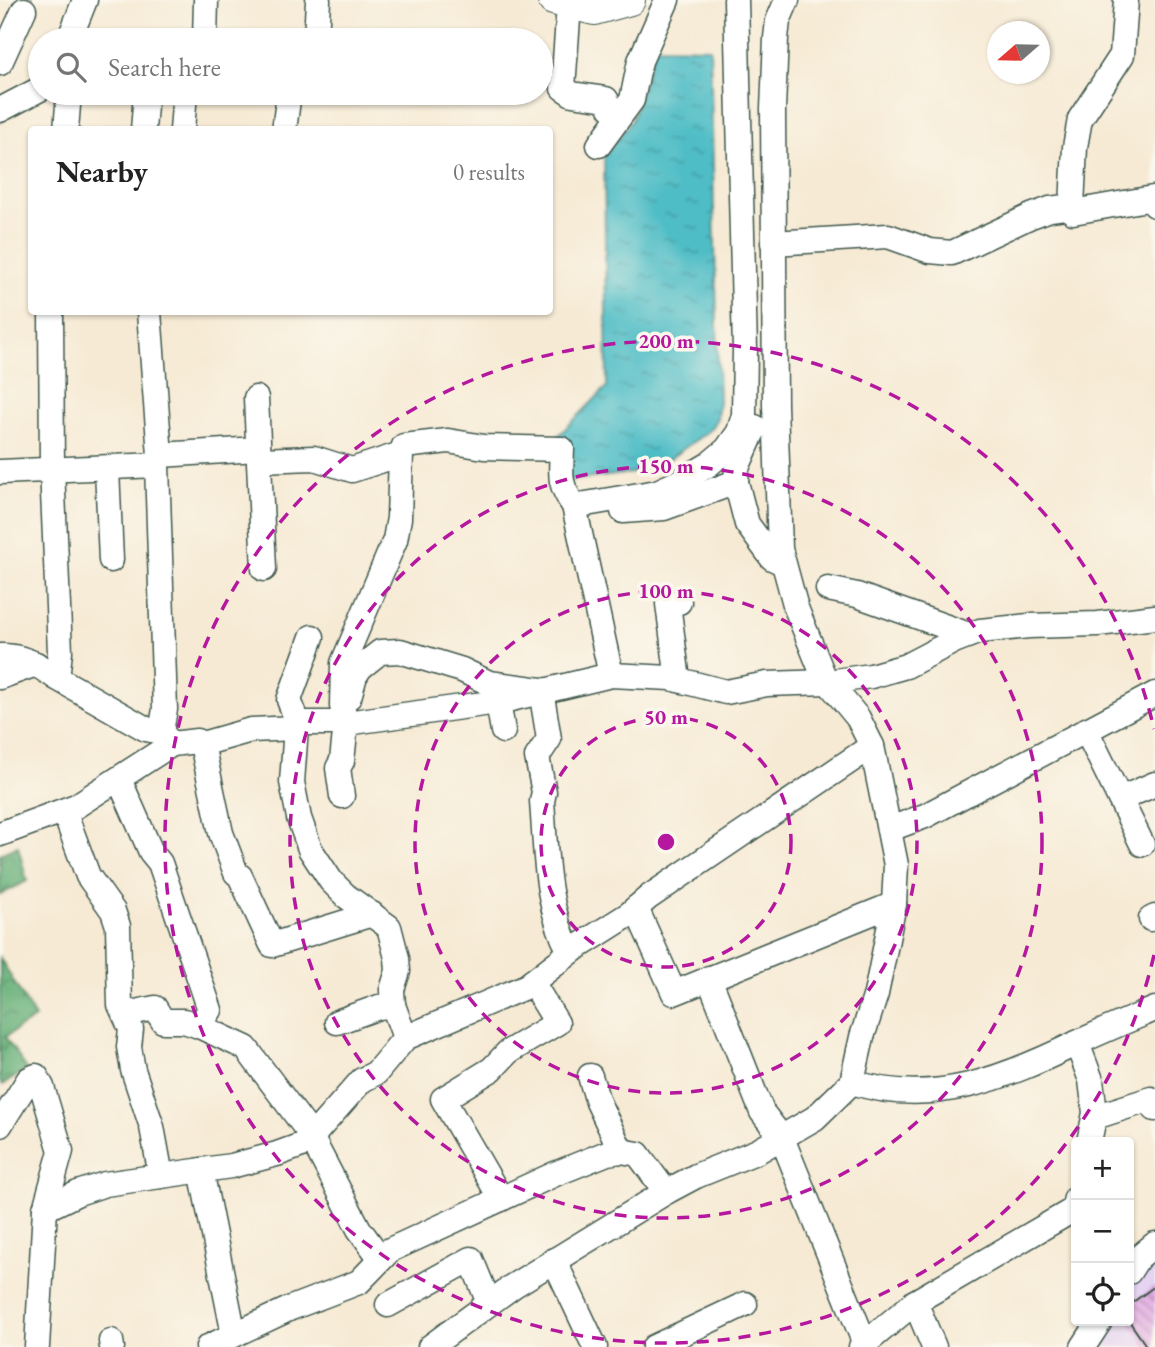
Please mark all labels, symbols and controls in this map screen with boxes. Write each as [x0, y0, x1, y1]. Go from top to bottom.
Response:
north arrow [987, 21, 1050, 84]
search box [28, 28, 553, 105]
icon: search [52, 48, 90, 86]
text: Search here [108, 50, 221, 84]
text: Nearby [56, 152, 148, 191]
text: 0 results [453, 157, 525, 187]
text: 200 m [638, 327, 694, 354]
text: 150 m [638, 452, 694, 479]
text: 100 m [638, 577, 694, 604]
text: 50 m [644, 703, 688, 730]
centre of rings [654, 830, 678, 854]
map controls [1071, 1137, 1134, 1326]
button: + [1071, 1137, 1134, 1200]
button: − [1071, 1200, 1134, 1263]
button: locate [1071, 1263, 1134, 1326]

